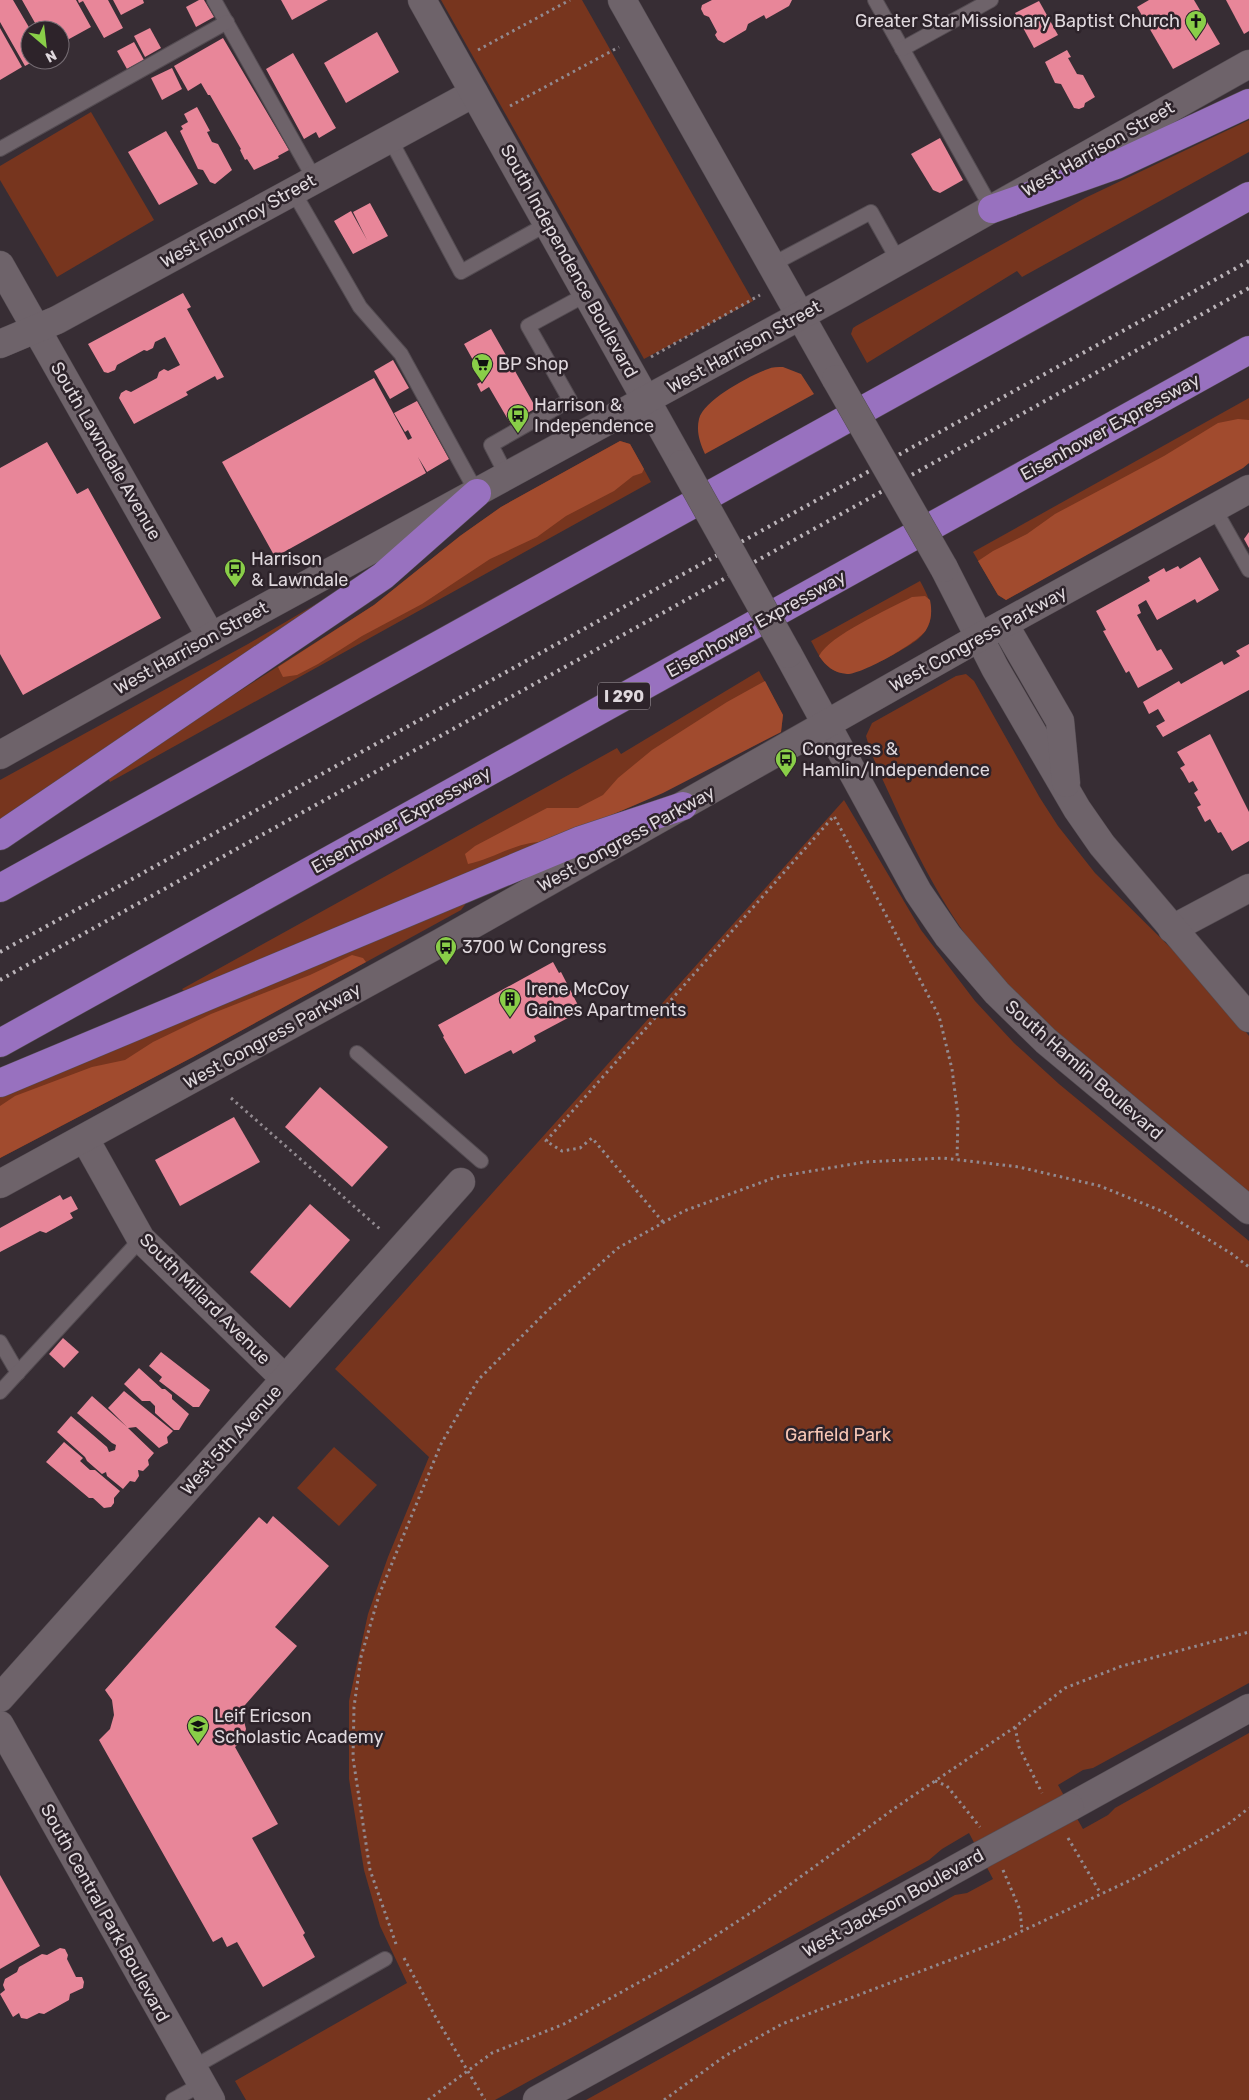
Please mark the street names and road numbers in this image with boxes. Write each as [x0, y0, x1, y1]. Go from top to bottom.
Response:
street label: West Harrison Street [1018, 96, 1178, 202]
street label: South Independence Boulevard [496, 140, 642, 382]
street label: West Flournoy Street [156, 169, 320, 273]
street label: West Harrison Street [663, 296, 825, 398]
street label: South Lawndale Avenue [46, 358, 166, 544]
street label: Eisenhower Expressway [1016, 368, 1204, 485]
street label: Eisenhower Expressway [662, 565, 850, 682]
street label: West Congress Parkway [885, 581, 1071, 697]
street label: West Harrison Street [110, 597, 272, 699]
road number: I 290 [598, 682, 650, 709]
street label: Eisenhower Expressway [307, 761, 495, 878]
street label: West Congress Parkway [533, 781, 719, 897]
street label: West Congress Parkway [179, 978, 365, 1094]
street label: South Hamlin Boulevard [1001, 995, 1167, 1145]
street label: South Millard Avenue [135, 1229, 275, 1369]
street label: West 5th Avenue [176, 1380, 286, 1500]
street label: South Central Park Boulevard [36, 1800, 174, 2026]
street label: West Jackson Boulevard [798, 1844, 988, 1962]

